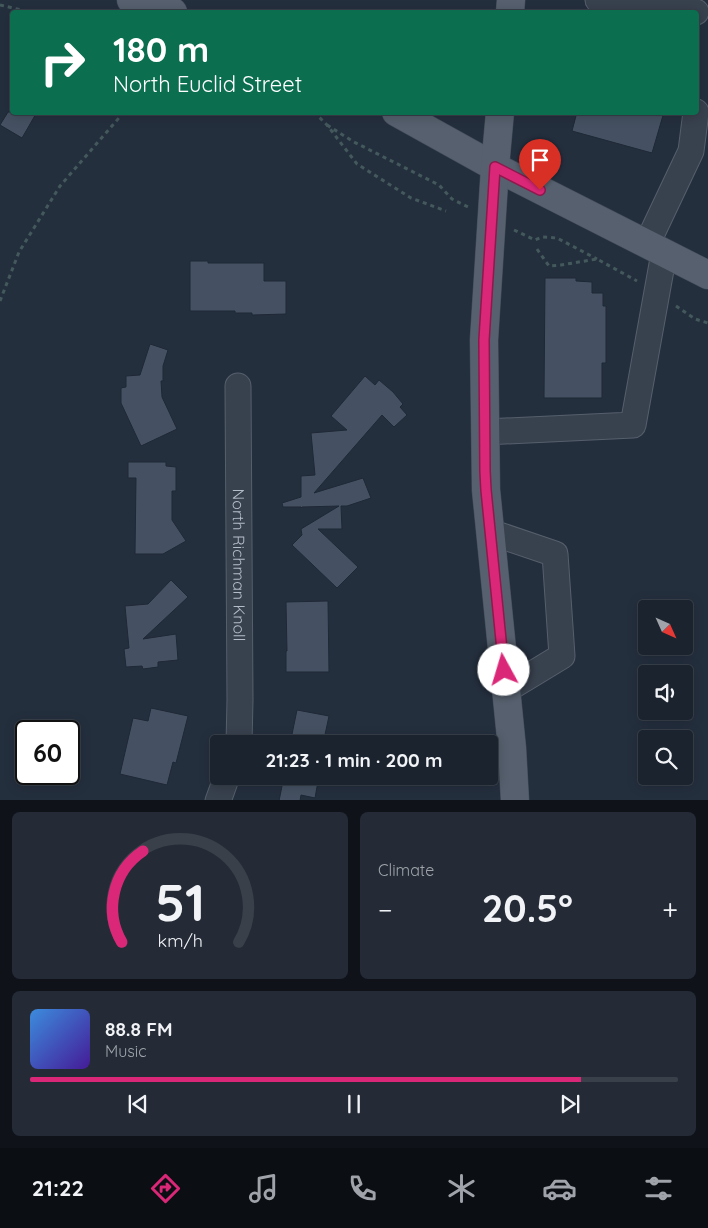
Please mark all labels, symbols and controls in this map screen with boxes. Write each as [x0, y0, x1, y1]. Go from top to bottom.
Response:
text: 180 m [113, 27, 209, 71]
icon: right [30, 30, 95, 95]
text: North Euclid Street [113, 70, 302, 98]
pin [519, 139, 561, 190]
icon: arrive [526, 146, 554, 174]
street label: North Richman Knoll [229, 488, 250, 641]
north arrow [638, 600, 692, 655]
map controls [638, 600, 693, 785]
position arrow [477, 643, 529, 695]
button: sound [638, 665, 693, 720]
speed limit sign: 60 [15, 720, 80, 785]
button: search [638, 730, 693, 785]
text: 21:23 · 1 min · 200 m [265, 748, 443, 772]
text: Climate [378, 860, 434, 880]
text: 51 [155, 869, 205, 934]
text: 20.5° [482, 884, 573, 932]
text: − [378, 892, 393, 927]
text: + [662, 892, 678, 927]
text: km/h [157, 929, 203, 951]
text: 88.8 FM [105, 1017, 173, 1041]
text: Music [105, 1041, 147, 1061]
icon: previous [124, 1090, 152, 1118]
icon: pause [340, 1090, 368, 1118]
icon: next [556, 1090, 584, 1118]
icon: directions [148, 1171, 183, 1206]
icon: music [246, 1171, 281, 1206]
icon: phone [345, 1171, 380, 1206]
icon: climate [444, 1171, 479, 1206]
icon: car [542, 1171, 577, 1206]
icon: filters [641, 1171, 676, 1206]
text: 21:22 [32, 1174, 84, 1202]

